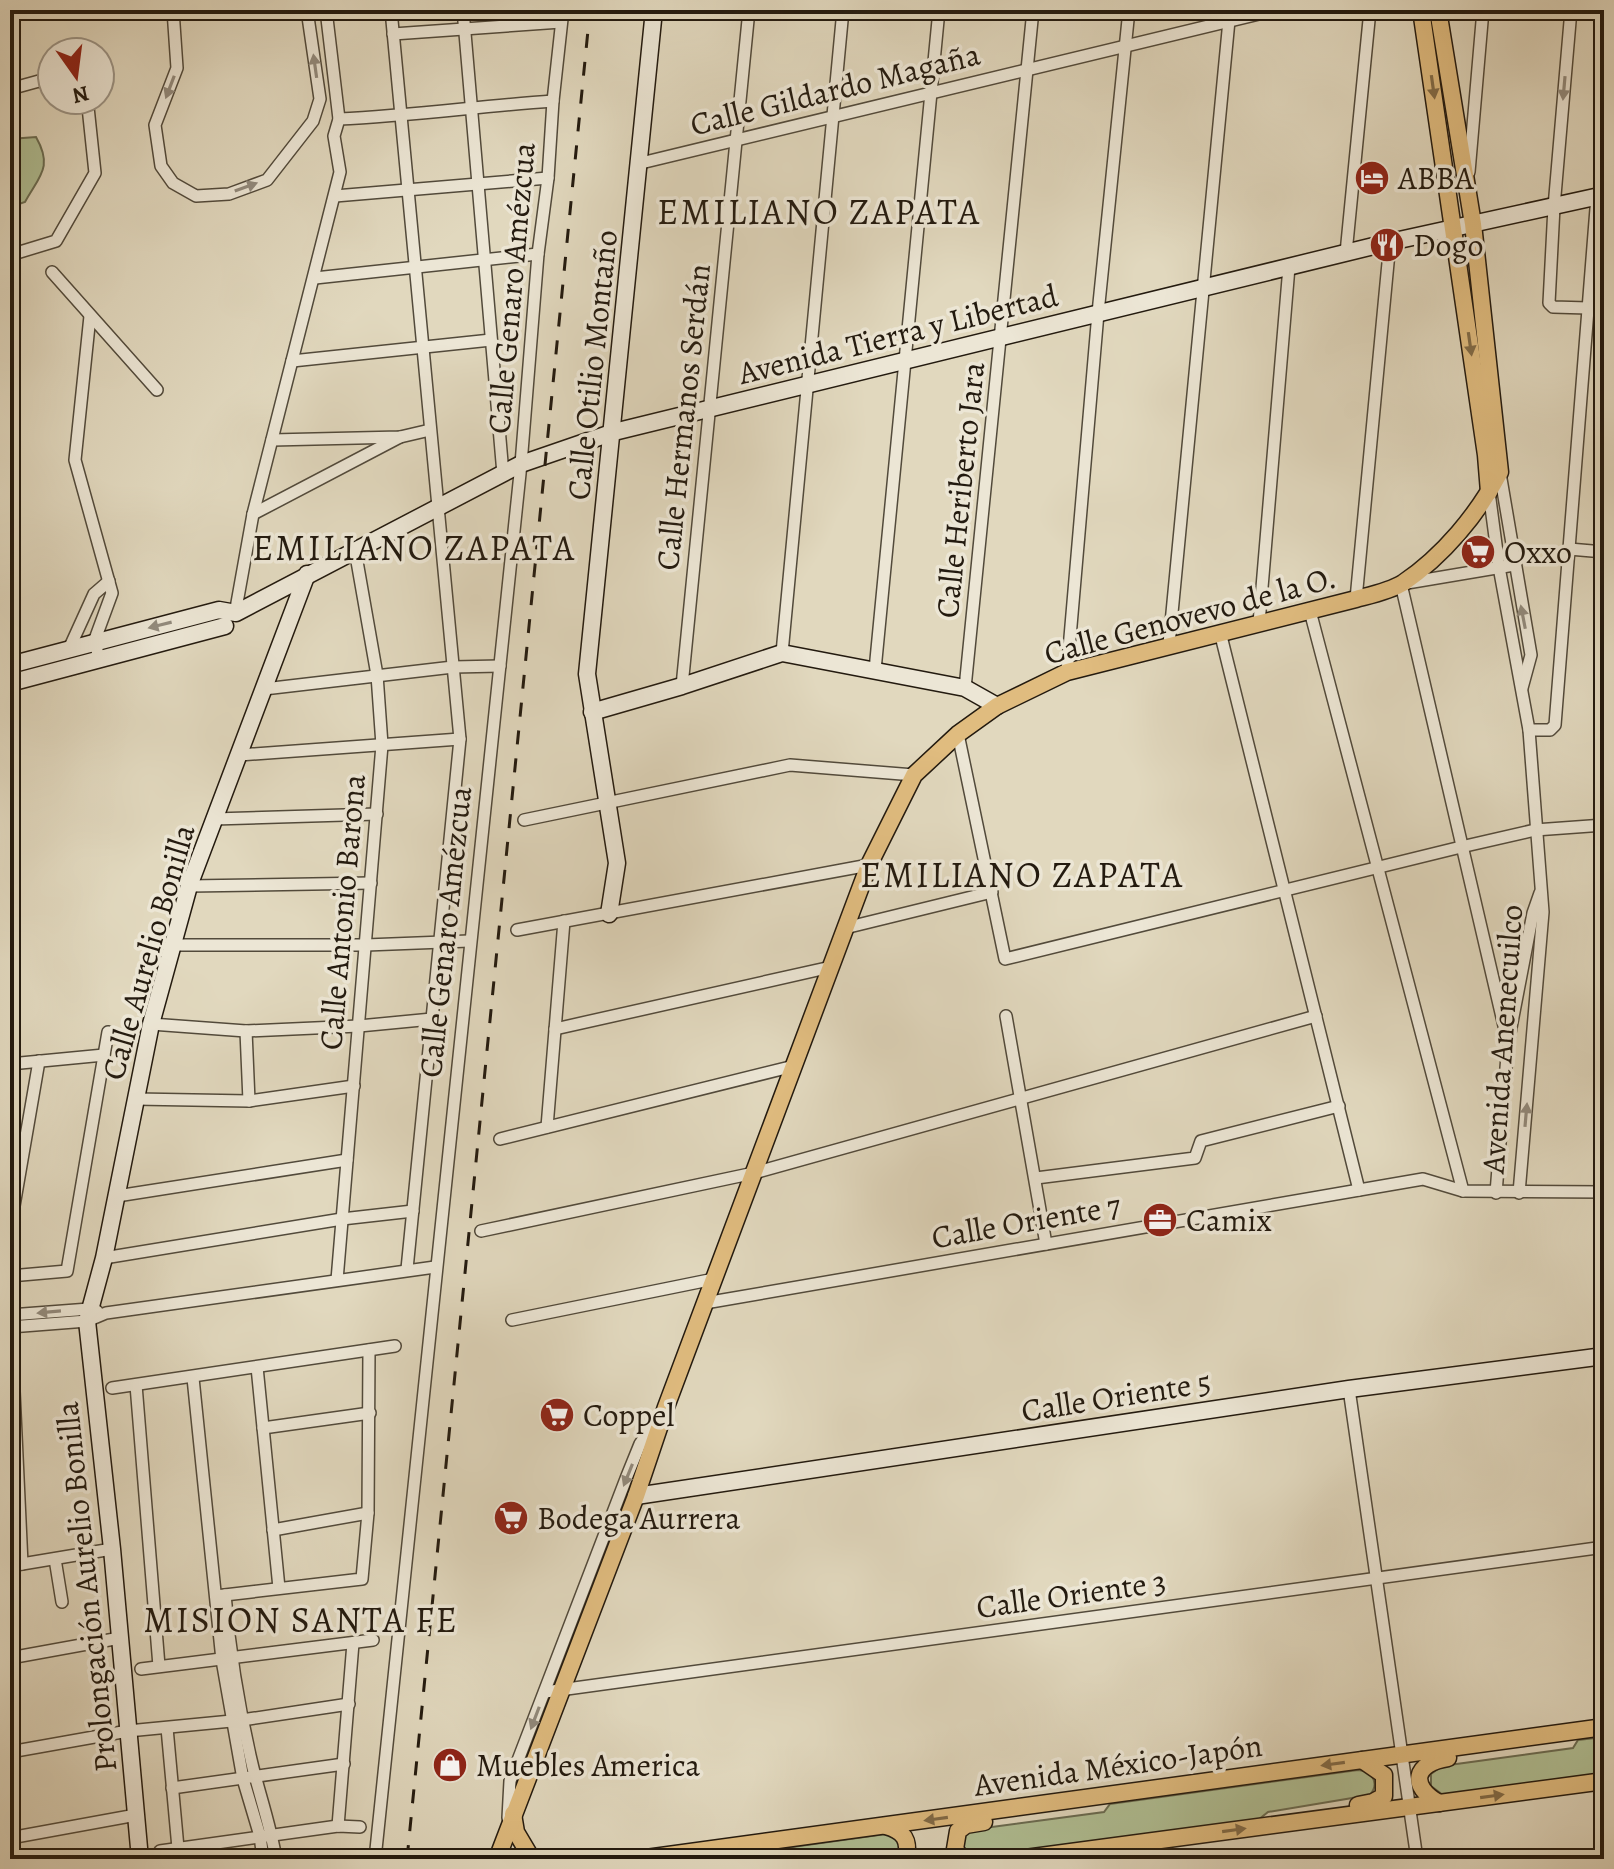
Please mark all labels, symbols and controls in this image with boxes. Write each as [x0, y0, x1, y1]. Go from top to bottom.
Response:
street label: Calle Gildardo Magaña [685, 32, 985, 146]
north arrow [36, 36, 116, 116]
one-way arrow [308, 53, 321, 78]
one-way arrow [163, 75, 176, 99]
one-way arrow [1427, 75, 1440, 100]
one-way arrow [1557, 76, 1570, 101]
text: N [69, 78, 92, 111]
street label: Calle Genaro Amézcua [476, 140, 546, 436]
place label: ABBA [1397, 156, 1475, 200]
hotel icon: ABBA [1353, 159, 1391, 197]
one-way arrow [234, 180, 258, 193]
district label: EMILIANO ZAPATA [657, 187, 981, 236]
place label: Dogo [1413, 223, 1483, 267]
restaurant icon: Dogo [1368, 226, 1406, 264]
street label: Calle Otilio Montaño [556, 228, 628, 502]
street label: Calle Hermanos Serdán [645, 262, 721, 572]
street label: Avenida Tierra y Libertad [733, 273, 1063, 395]
one-way arrow [1464, 332, 1477, 357]
street label: Calle Heriberto Jara [925, 360, 995, 620]
district label: EMILIANO ZAPATA [252, 523, 576, 572]
place label: Oxxo [1504, 530, 1572, 574]
supermarket icon: Oxxo [1459, 533, 1497, 571]
street label: Calle Genovevo de la O. [1039, 555, 1341, 675]
one-way arrow [1517, 604, 1529, 629]
one-way arrow [148, 620, 173, 632]
street label: Calle Antonio Barona [308, 772, 376, 1052]
street label: Calle Genaro Amézcua [408, 784, 482, 1080]
street label: Calle Aurelio Bonilla [90, 819, 206, 1085]
district label: EMILIANO ZAPATA [860, 850, 1184, 899]
street label: Avenida Anenecuilco [1471, 903, 1533, 1176]
one-way arrow [1519, 1102, 1532, 1127]
street label: Calle Oriente 7 [928, 1183, 1125, 1259]
place label: Camix [1186, 1198, 1272, 1242]
office icon: Camix [1141, 1201, 1179, 1239]
one-way arrow [36, 1306, 61, 1319]
street label: Calle Oriente 5 [1018, 1359, 1214, 1433]
place label: Coppel [583, 1393, 674, 1437]
supermarket icon: Coppel [538, 1396, 576, 1434]
street label: Prolongación Aurelio Bonilla [45, 1400, 127, 1774]
one-way arrow [621, 1463, 634, 1487]
place label: Bodega Aurrera [537, 1496, 741, 1540]
supermarket icon: Bodega Aurrera [492, 1499, 530, 1537]
street label: Calle Oriente 3 [973, 1559, 1169, 1629]
district label: MISION SANTA FE [143, 1595, 459, 1644]
one-way arrow [528, 1706, 541, 1730]
street label: Avenida México-Japón [970, 1723, 1265, 1807]
place label: Muebles America [476, 1743, 700, 1787]
shop icon: Muebles America [431, 1746, 469, 1784]
one-way arrow [1320, 1758, 1345, 1771]
one-way arrow [1480, 1789, 1505, 1802]
one-way arrow [923, 1812, 948, 1825]
one-way arrow [1222, 1824, 1247, 1837]

